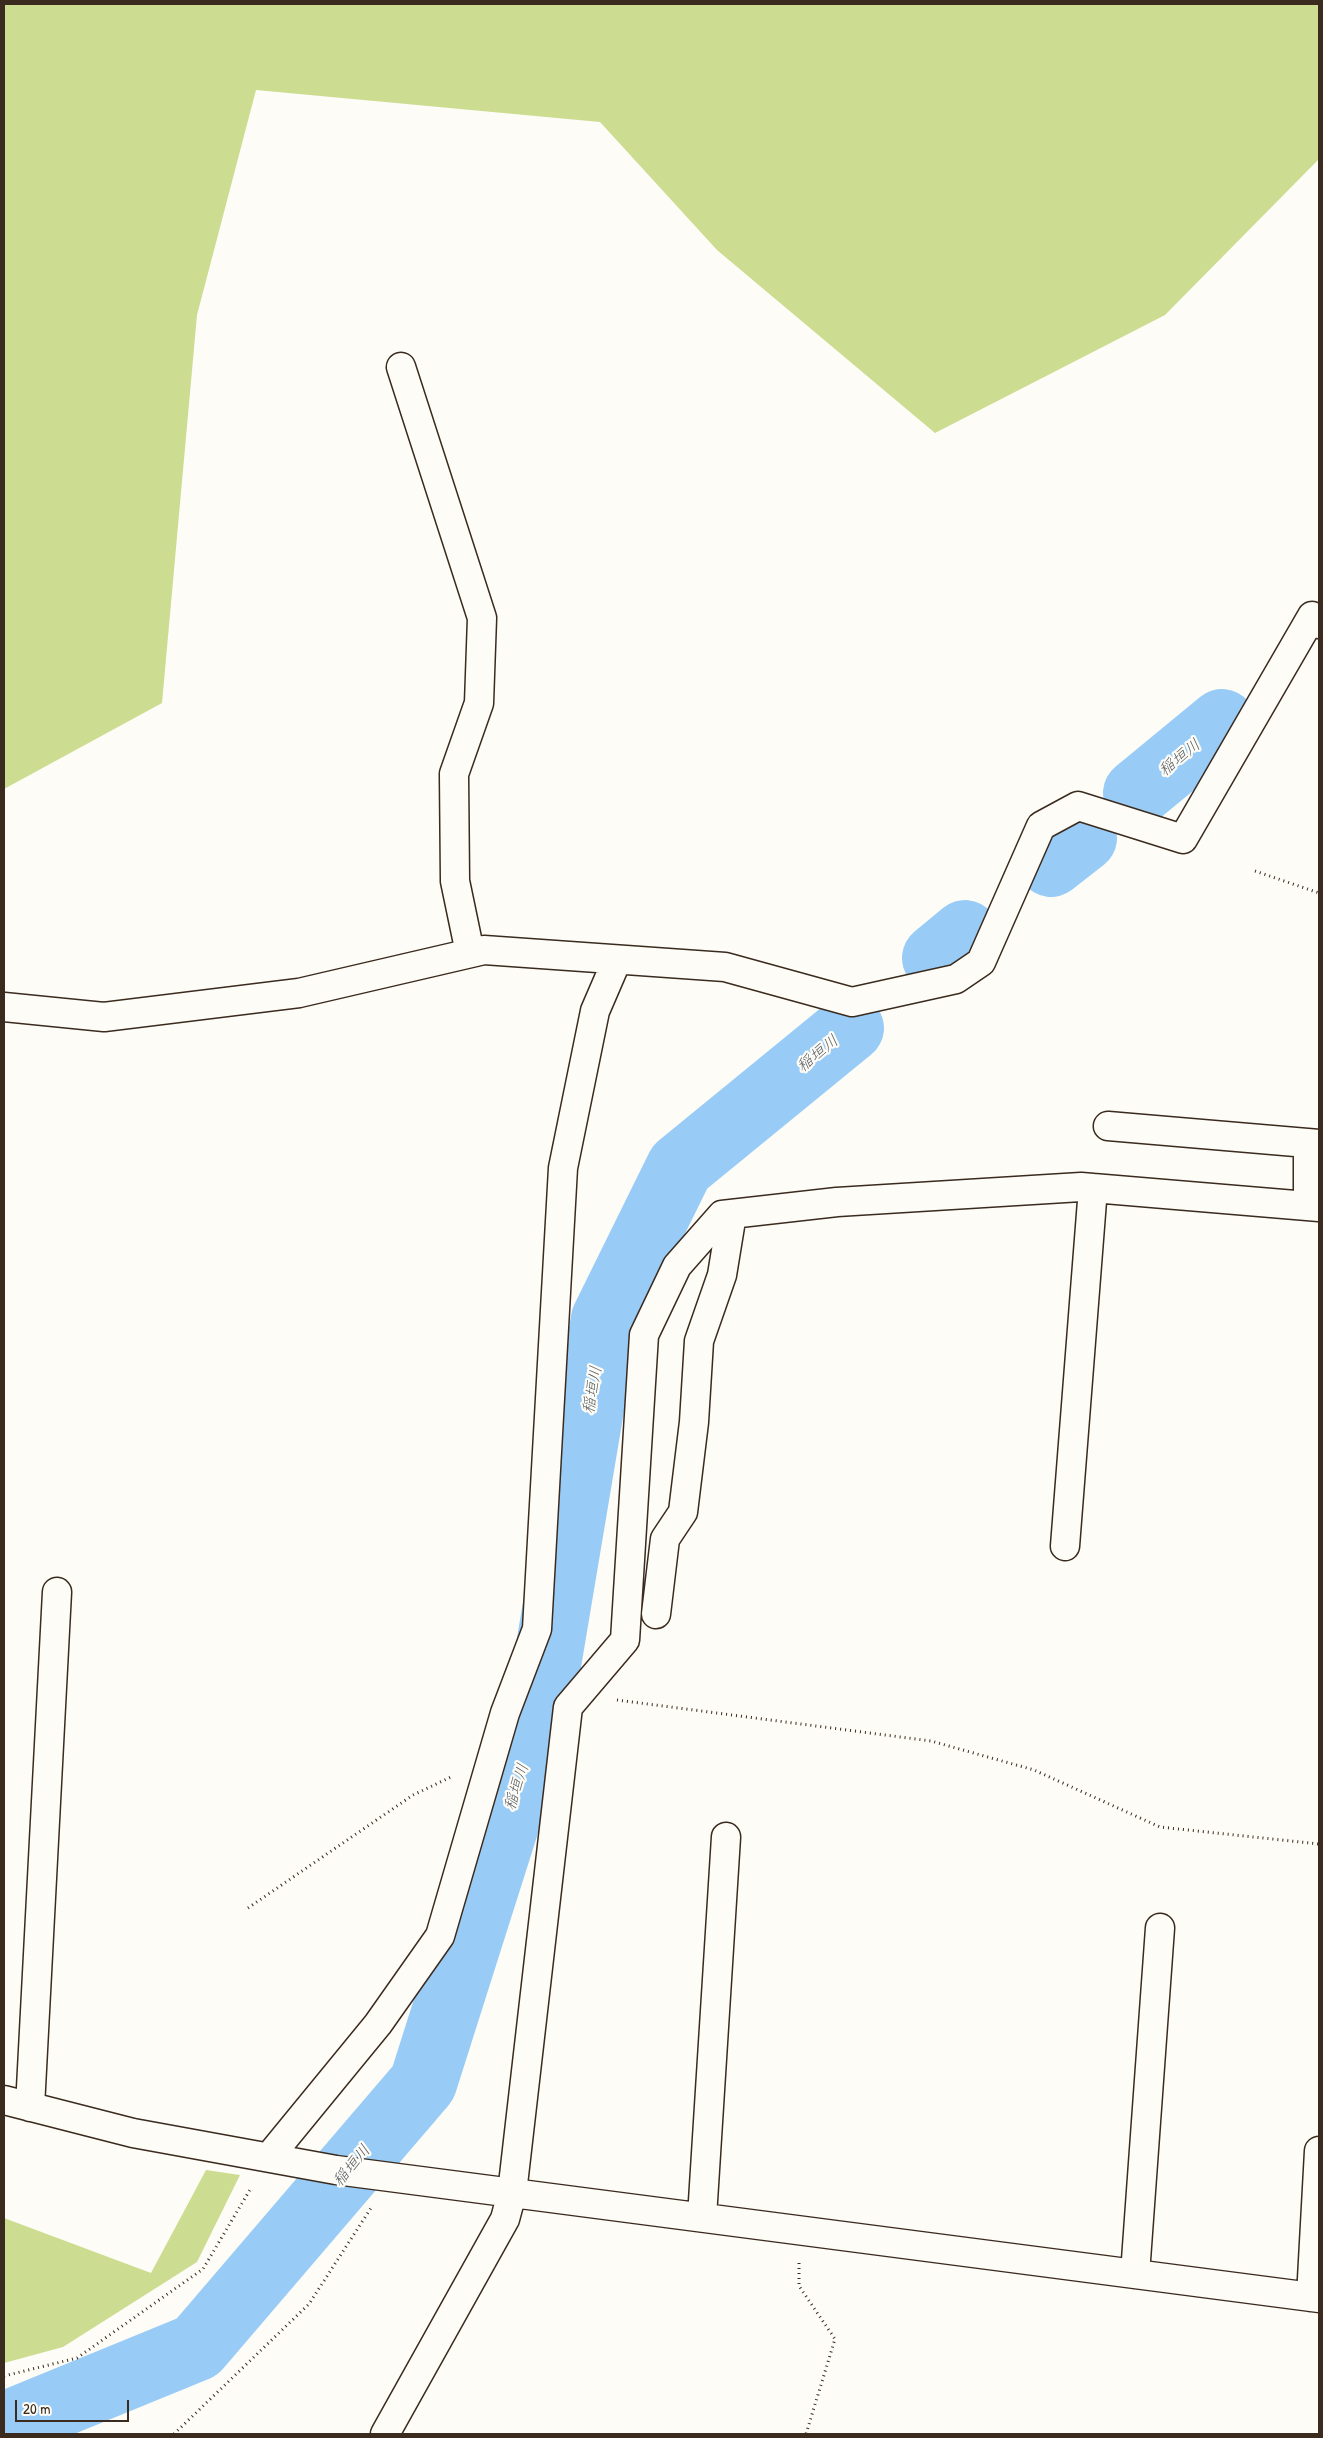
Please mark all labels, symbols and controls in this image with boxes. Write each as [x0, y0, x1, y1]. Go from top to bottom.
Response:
water label: 稲垣川 [1155, 735, 1205, 781]
water label: 稲垣川 [793, 1031, 843, 1077]
water label: 稲垣川 [579, 1365, 607, 1415]
water label: 稲垣川 [500, 1761, 534, 1813]
water label: 稲垣川 [329, 2141, 375, 2191]
scale bar [18, 2390, 131, 2422]
text: 20 m [23, 2398, 50, 2419]

